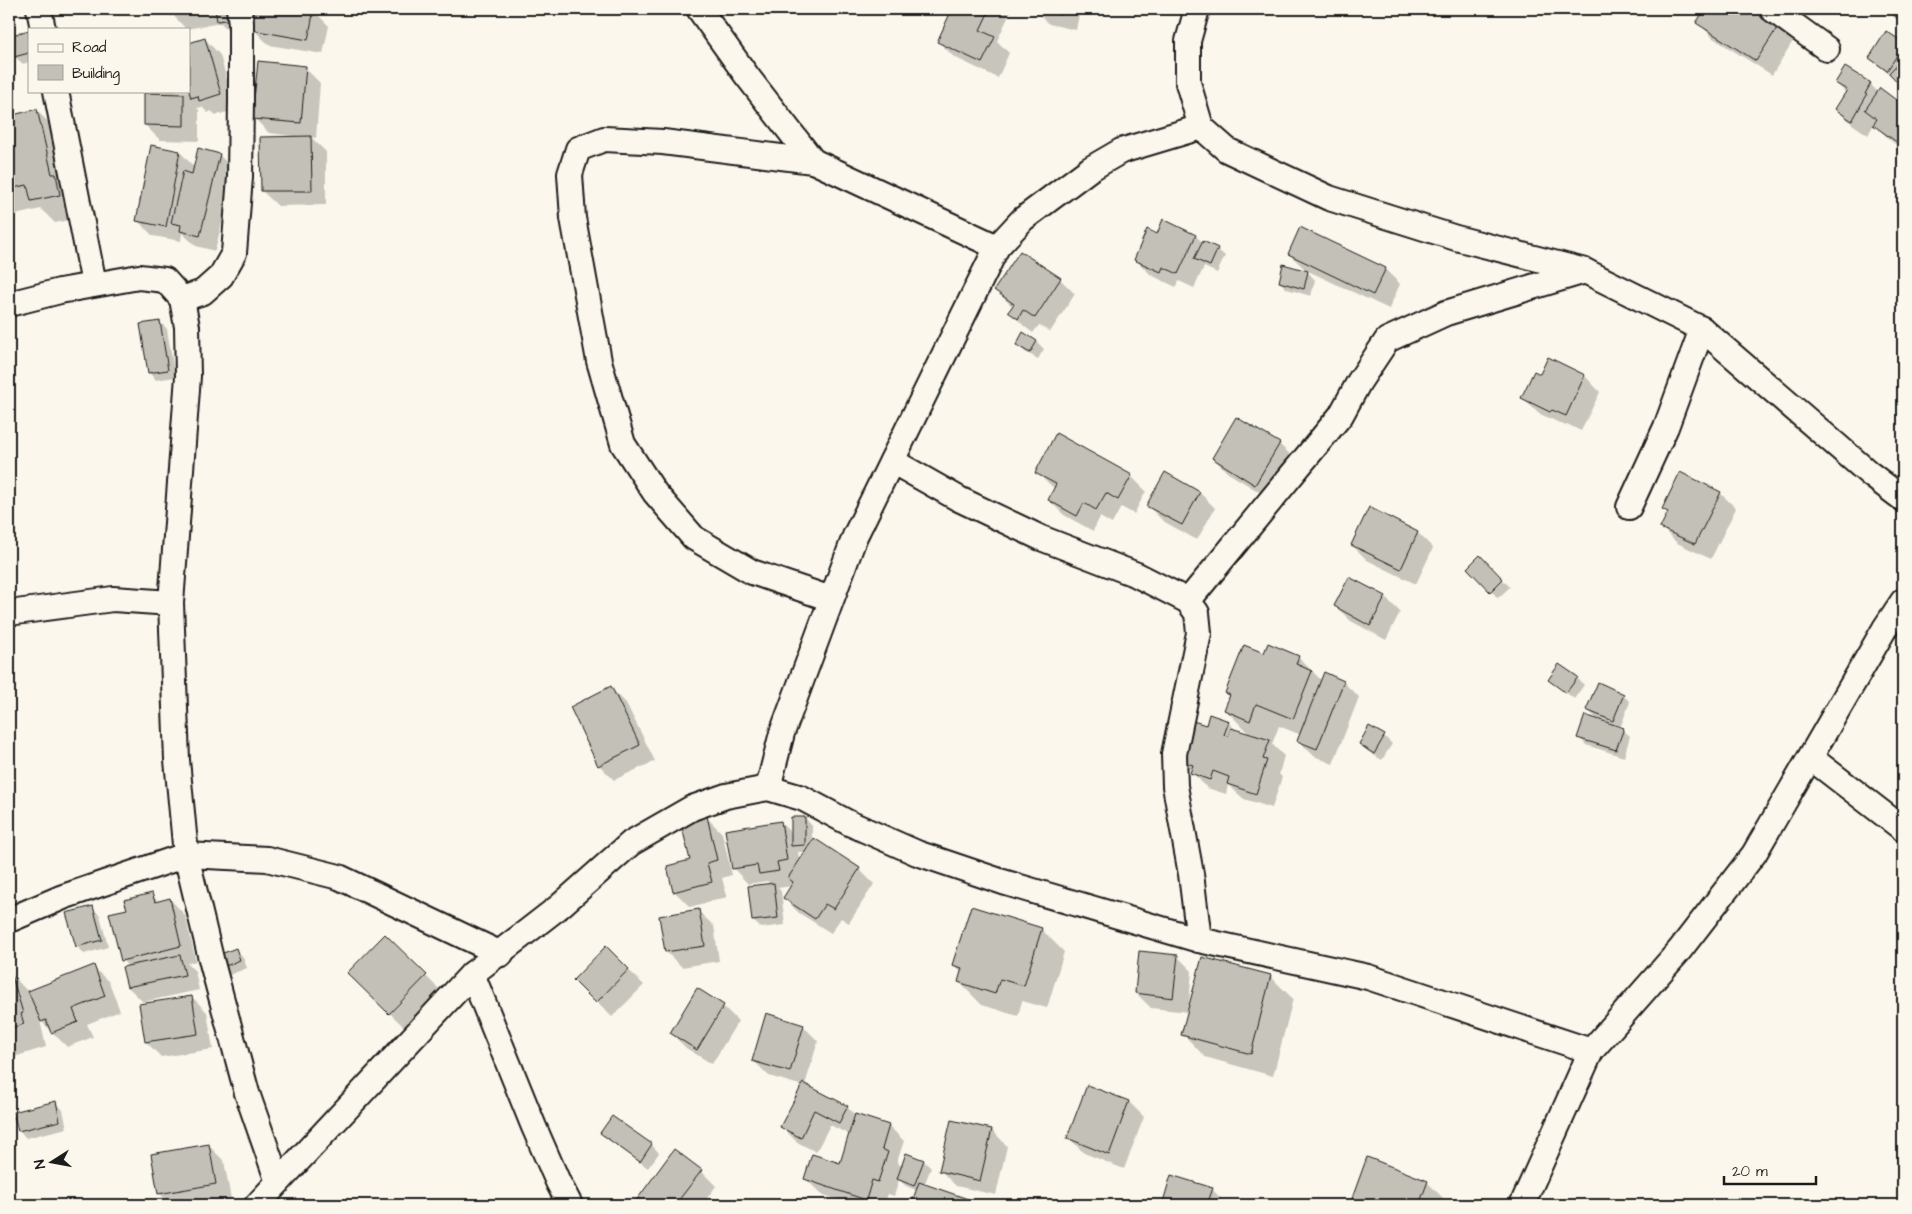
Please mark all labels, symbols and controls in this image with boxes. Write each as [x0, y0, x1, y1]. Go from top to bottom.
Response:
legend [28, 28, 190, 92]
text: Road [72, 37, 107, 58]
text: Building [72, 63, 120, 85]
north arrow [28, 1136, 78, 1186]
scale bar [1724, 1154, 1817, 1186]
text: N [30, 1158, 51, 1171]
text: 20 m [1732, 1161, 1768, 1182]

